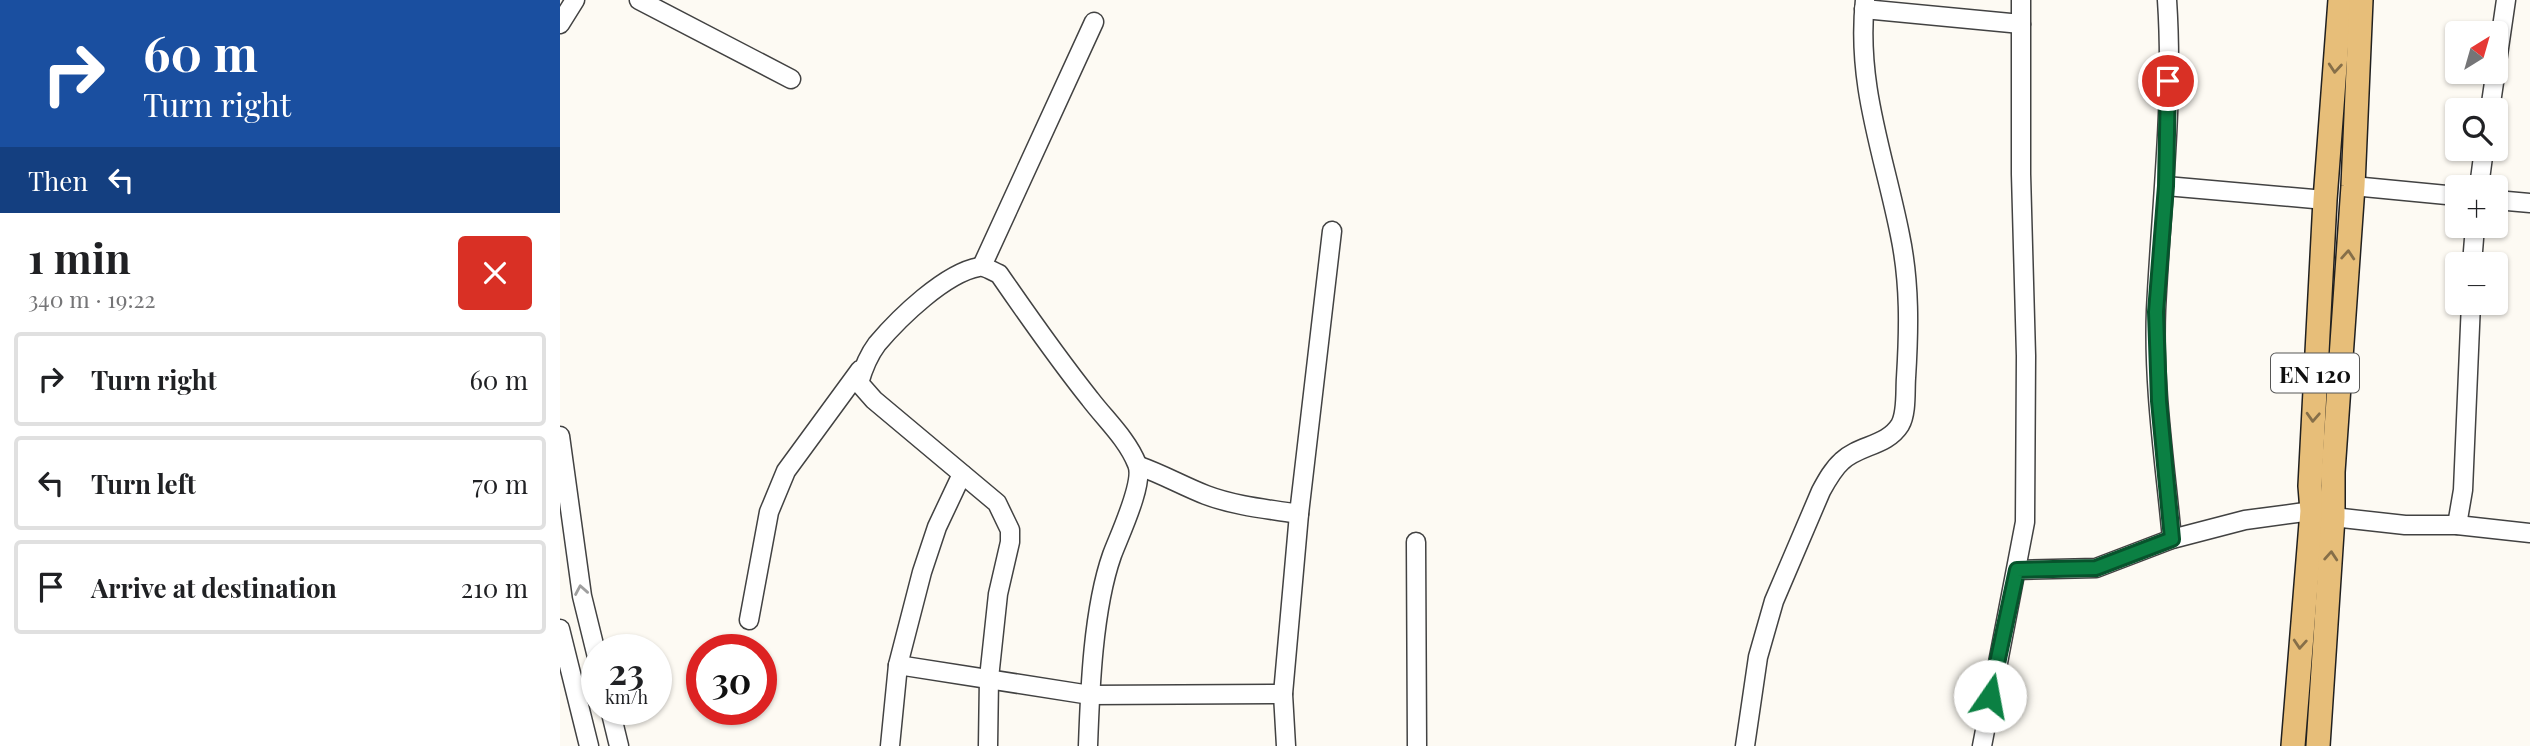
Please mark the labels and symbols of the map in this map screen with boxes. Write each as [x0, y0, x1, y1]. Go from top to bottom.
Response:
north arrow [2445, 21, 2508, 84]
pin [2138, 51, 2198, 111]
one-way arrow [2328, 63, 2343, 74]
one-way arrow [2340, 250, 2355, 261]
road number: EN 120 [2271, 354, 2359, 392]
one-way arrow [2306, 412, 2321, 423]
one-way arrow [2323, 550, 2338, 561]
one-way arrow [574, 584, 589, 596]
speed limit sign: 30 [686, 634, 777, 725]
one-way arrow [2293, 639, 2308, 650]
position arrow [1953, 659, 2027, 733]

